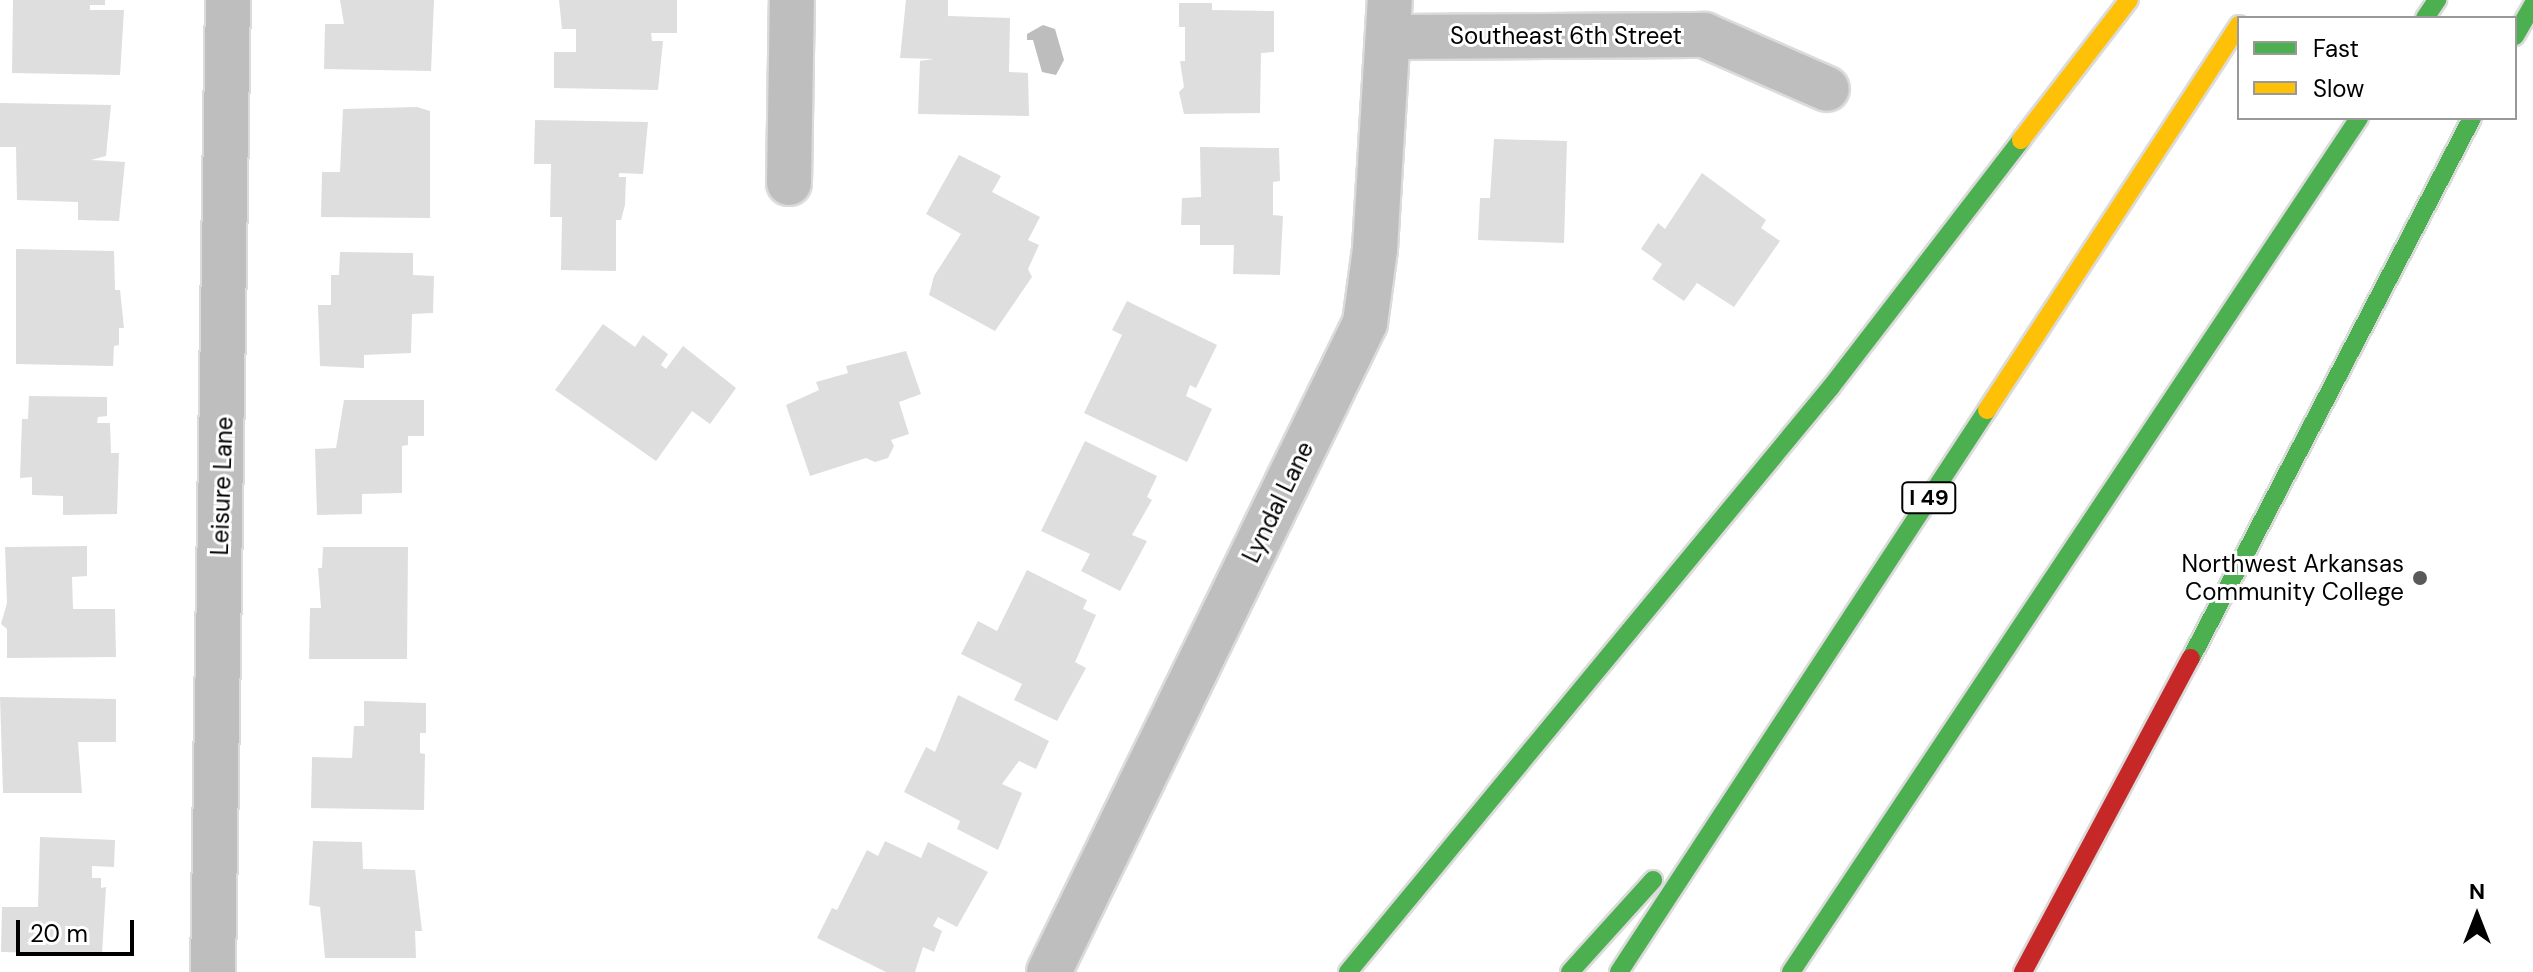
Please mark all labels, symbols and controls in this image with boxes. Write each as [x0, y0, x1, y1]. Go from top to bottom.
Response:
legend [2237, 16, 2517, 120]
street label: Southeast 6th Street [1450, 22, 1682, 50]
text: Fast [2313, 33, 2359, 64]
text: Slow [2313, 73, 2364, 104]
street label: Leisure Lane [205, 416, 239, 556]
street label: Lyndal Lane [1236, 437, 1320, 567]
road number: I 49 [1901, 480, 1957, 516]
place label: Northwest Arkansas Community College [2181, 550, 2404, 606]
marker: Northwest Arkansas Community College [2411, 569, 2429, 587]
north arrow [2437, 876, 2517, 956]
text: N [2469, 877, 2485, 906]
scale bar [20, 904, 138, 954]
text: 20 m [30, 918, 88, 949]

